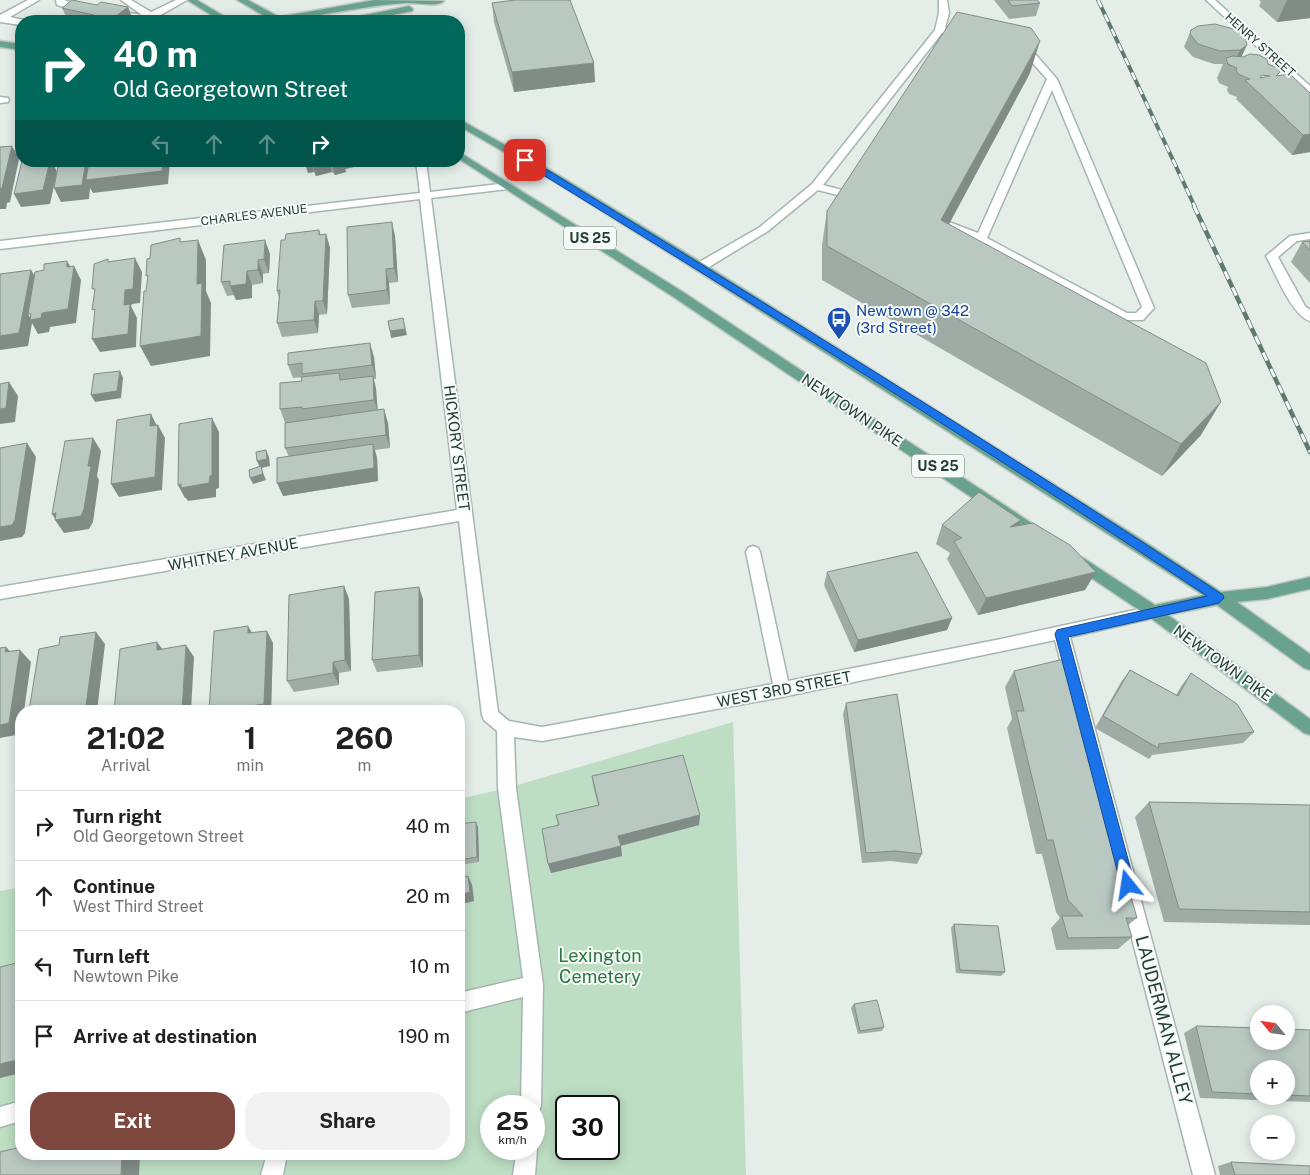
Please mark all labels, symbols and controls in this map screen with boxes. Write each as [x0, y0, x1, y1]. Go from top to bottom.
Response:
street label: HENRY STREET [1222, 10, 1298, 80]
text: 40 m [113, 34, 198, 75]
icon: right [30, 35, 95, 100]
text: Old Georgetown Street [113, 76, 348, 102]
icon: left [147, 130, 175, 158]
icon: ahead [200, 130, 228, 158]
icon: ahead [253, 130, 281, 158]
icon: right [306, 130, 334, 158]
pin [504, 139, 546, 181]
icon: arrive [511, 146, 539, 174]
street label: CHARLES AVENUE [200, 202, 308, 228]
road number: US 25 [564, 227, 616, 250]
place label: Newtown @ 342 (3rd Street) [856, 302, 969, 336]
bus stop icon: Newtown @ 342 (3rd Street) [826, 306, 852, 340]
street label: NEWTOWN PIKE [798, 370, 906, 450]
street label: HICKORY STREET [441, 384, 473, 512]
road number: US 25 [912, 454, 964, 478]
street label: WHITNEY AVENUE [167, 534, 299, 574]
street label: NEWTOWN PIKE [1170, 622, 1276, 704]
street label: WEST 3RD STREET [715, 668, 853, 710]
text: 21:02 [87, 720, 165, 756]
text: 1 [244, 720, 257, 756]
text: 260 [335, 720, 393, 756]
text: Arrival [101, 756, 150, 775]
text: min [237, 756, 264, 775]
text: m [357, 756, 371, 775]
text: Turn right [73, 805, 162, 827]
icon: right [30, 812, 58, 840]
text: 40 m [405, 815, 450, 837]
text: Old Georgetown Street [73, 827, 244, 846]
position arrow [1101, 858, 1153, 910]
text: Continue [73, 875, 155, 897]
icon: ahead [30, 882, 58, 910]
text: 20 m [406, 885, 450, 907]
text: West Third Street [73, 897, 204, 916]
street label: LAUDERMAN ALLEY [1131, 933, 1197, 1107]
text: Turn left [73, 945, 150, 967]
park label: Lexington Cemetery [558, 945, 642, 987]
icon: left [30, 952, 58, 980]
text: 10 m [410, 955, 450, 977]
text: Newtown Pike [73, 967, 179, 986]
north arrow [1250, 1005, 1295, 1050]
map controls [1250, 1005, 1295, 1160]
icon: arrive [30, 1022, 58, 1050]
text: Arrive at destination [73, 1025, 257, 1047]
text: 190 m [398, 1025, 450, 1047]
button: + [1250, 1060, 1295, 1105]
button: Exit [30, 1092, 235, 1150]
button: Share [245, 1092, 450, 1150]
speed limit sign: 30 [555, 1095, 620, 1160]
text: 25 [496, 1106, 529, 1136]
button: − [1250, 1115, 1295, 1160]
text: km/h [498, 1133, 527, 1147]

